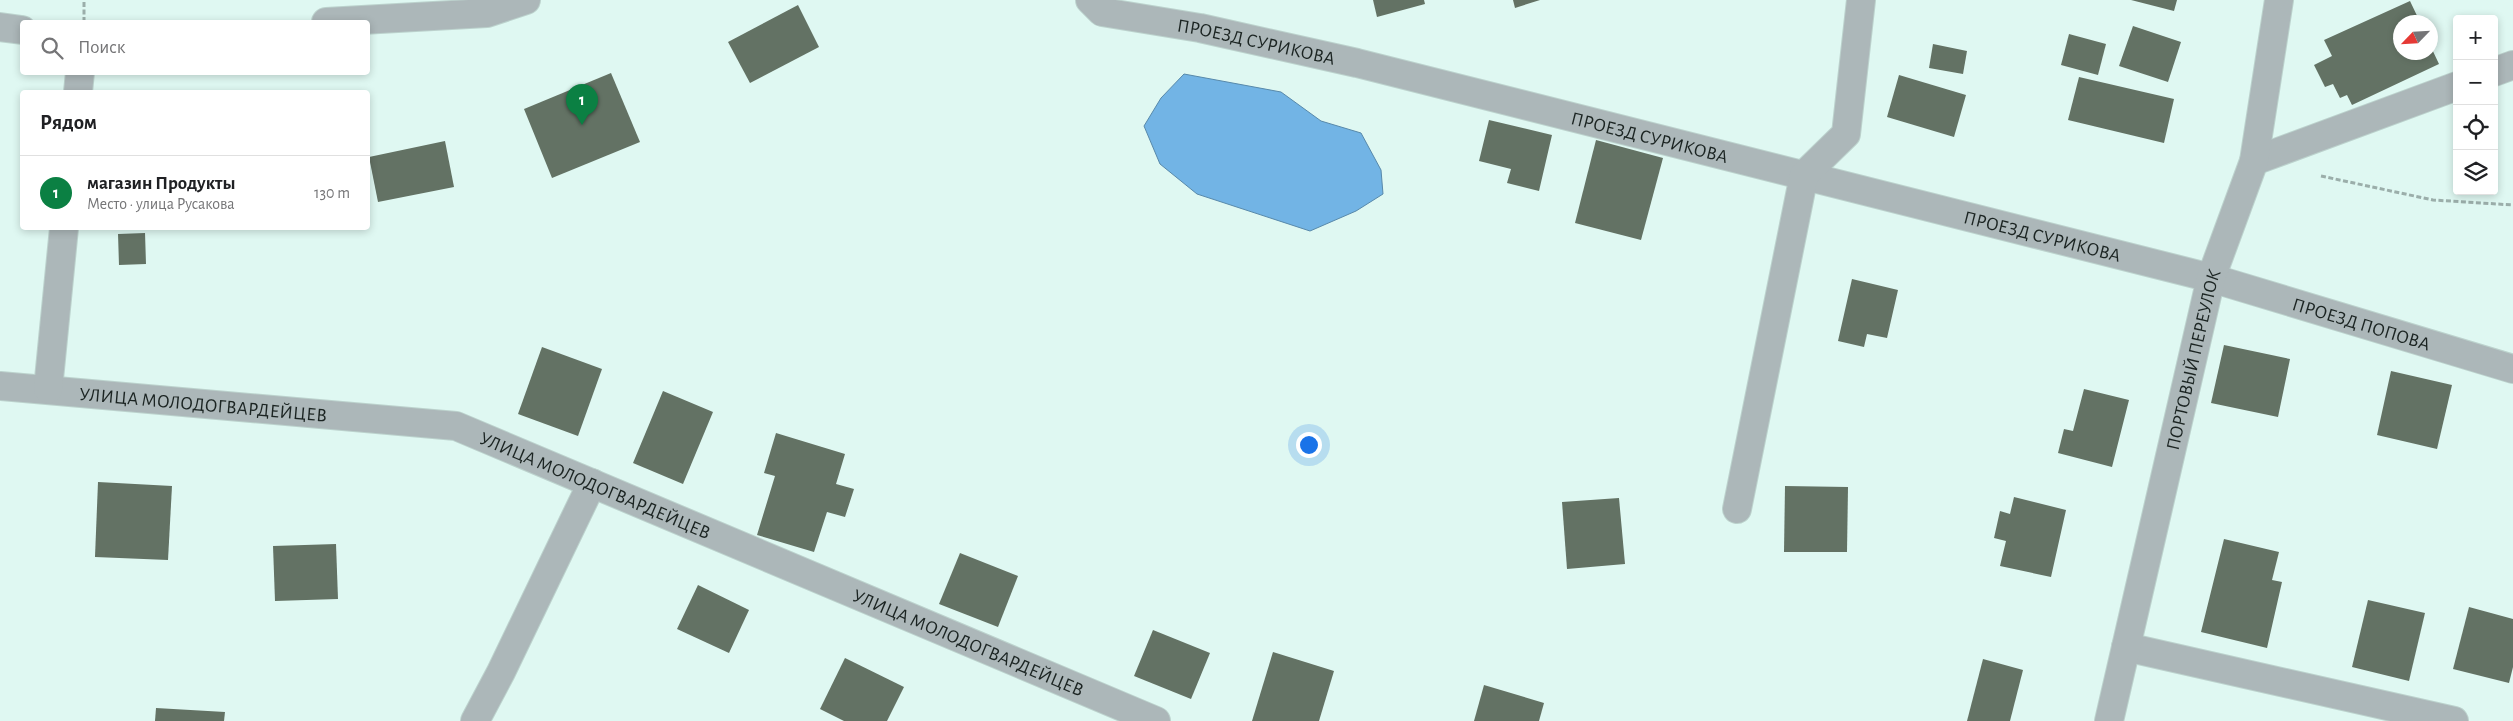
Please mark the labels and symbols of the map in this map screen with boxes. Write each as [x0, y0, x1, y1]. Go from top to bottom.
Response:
north arrow [2393, 15, 2438, 60]
street label: ПРОЕЗД СУРИКОВА [1176, 16, 1337, 69]
pin: 1 [566, 84, 598, 125]
street label: ПРОЕЗД СУРИКОВА [1569, 109, 1730, 167]
street label: ПРОЕЗД СУРИКОВА [1962, 208, 2123, 266]
street label: ПОРТОВЫЙ ПЕРЕУЛОК [2164, 267, 2224, 452]
street label: ПРОЕЗД ПОПОВА [2290, 295, 2432, 355]
street label: УЛИЦА МОЛОДОГВАРДЕЙЦЕВ [78, 385, 328, 426]
street label: УЛИЦА МОЛОДОГВАРДЕЙЦЕВ [477, 429, 713, 543]
your location [1296, 432, 1322, 458]
street label: УЛИЦА МОЛОДОГВАРДЕЙЦЕВ [850, 586, 1086, 700]

